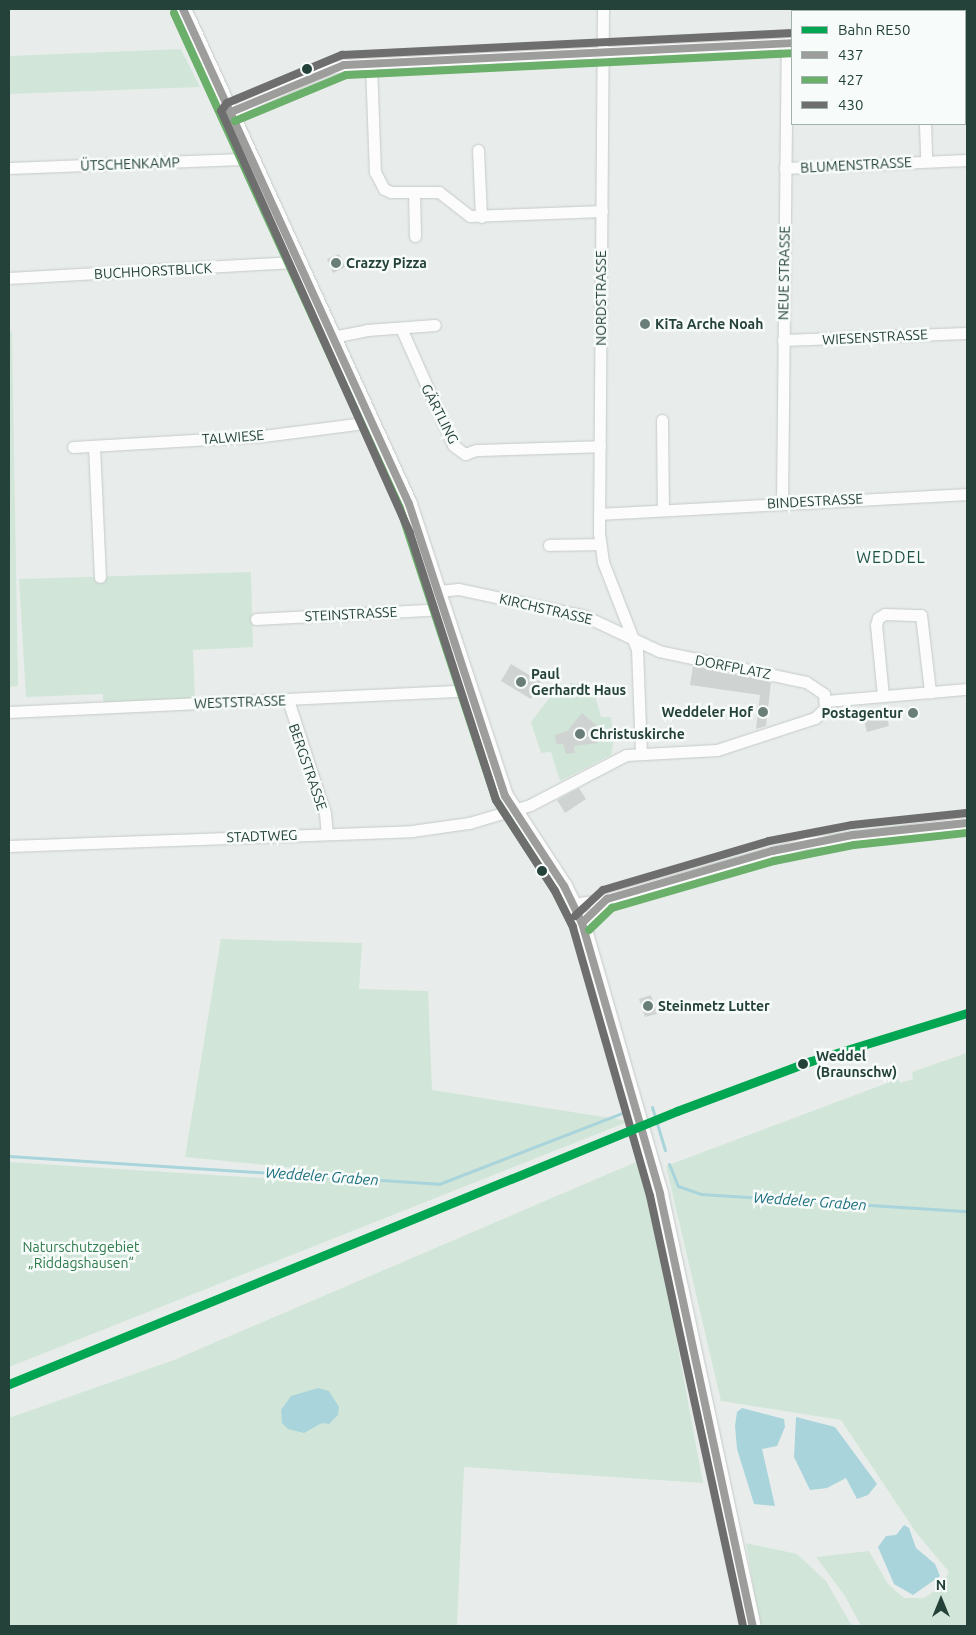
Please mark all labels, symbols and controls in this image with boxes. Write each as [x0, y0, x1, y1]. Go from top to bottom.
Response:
legend [791, 10, 966, 125]
text: Bahn RE50 [838, 21, 911, 38]
text: 437 [838, 46, 863, 63]
unlabelled marker [302, 64, 312, 74]
text: 427 [838, 71, 863, 88]
text: 430 [838, 96, 863, 113]
street label: ÜTSCHENKAMP [80, 154, 180, 174]
street label: BLUMENSTRASSE [800, 154, 912, 176]
street label: NEUE STRASSE [775, 226, 793, 320]
street label: NORDSTRASSE [593, 250, 609, 346]
place label: Crazzy Pizza [346, 255, 427, 271]
marker: Crazzy Pizza [330, 257, 342, 269]
street label: BUCHHORSTBLICK [94, 260, 212, 282]
place label: KiTa Arche Noah [655, 316, 763, 332]
marker: KiTa Arche Noah [639, 318, 651, 330]
street label: WIESENSTRASSE [822, 326, 928, 348]
street label: GÄRTLING [418, 381, 462, 447]
street label: TALWIESE [201, 426, 265, 448]
street label: BINDESTRASSE [766, 490, 864, 512]
district label: WEDDEL [856, 547, 926, 567]
street label: KIRCHSTRASSE [498, 590, 594, 628]
street label: STEINSTRASSE [304, 603, 398, 625]
street label: DORFPLATZ [694, 651, 772, 683]
place label: Paul Gerhardt Haus [531, 666, 626, 699]
marker: Paul Gerhardt Haus [515, 676, 527, 688]
street label: WESTSTRASSE [194, 692, 286, 712]
place label: Weddeler Hof [662, 704, 753, 720]
place label: Postagentur [821, 705, 903, 721]
marker: Weddeler Hof [757, 706, 769, 718]
marker: Postagentur [907, 707, 919, 719]
street label: BERGSTRASSE [285, 721, 331, 813]
place label: Christuskirche [590, 726, 685, 742]
marker: Christuskirche [574, 728, 586, 740]
street label: STADTWEG [226, 826, 298, 846]
unlabelled marker [537, 866, 547, 876]
place label: Steinmetz Lutter [658, 998, 770, 1014]
marker: Steinmetz Lutter [642, 1000, 654, 1012]
place label: Weddel (Braunschw) [816, 1048, 897, 1080]
marker: Weddel (Braunschw) [794, 1055, 812, 1073]
water label: Weddeler Graben [265, 1163, 379, 1189]
water label: Weddeler Graben [753, 1188, 867, 1214]
park label: Naturschutzgebiet „Riddagshausen“ [23, 1239, 139, 1272]
north arrow [916, 1575, 966, 1625]
text: N [936, 1577, 946, 1593]

